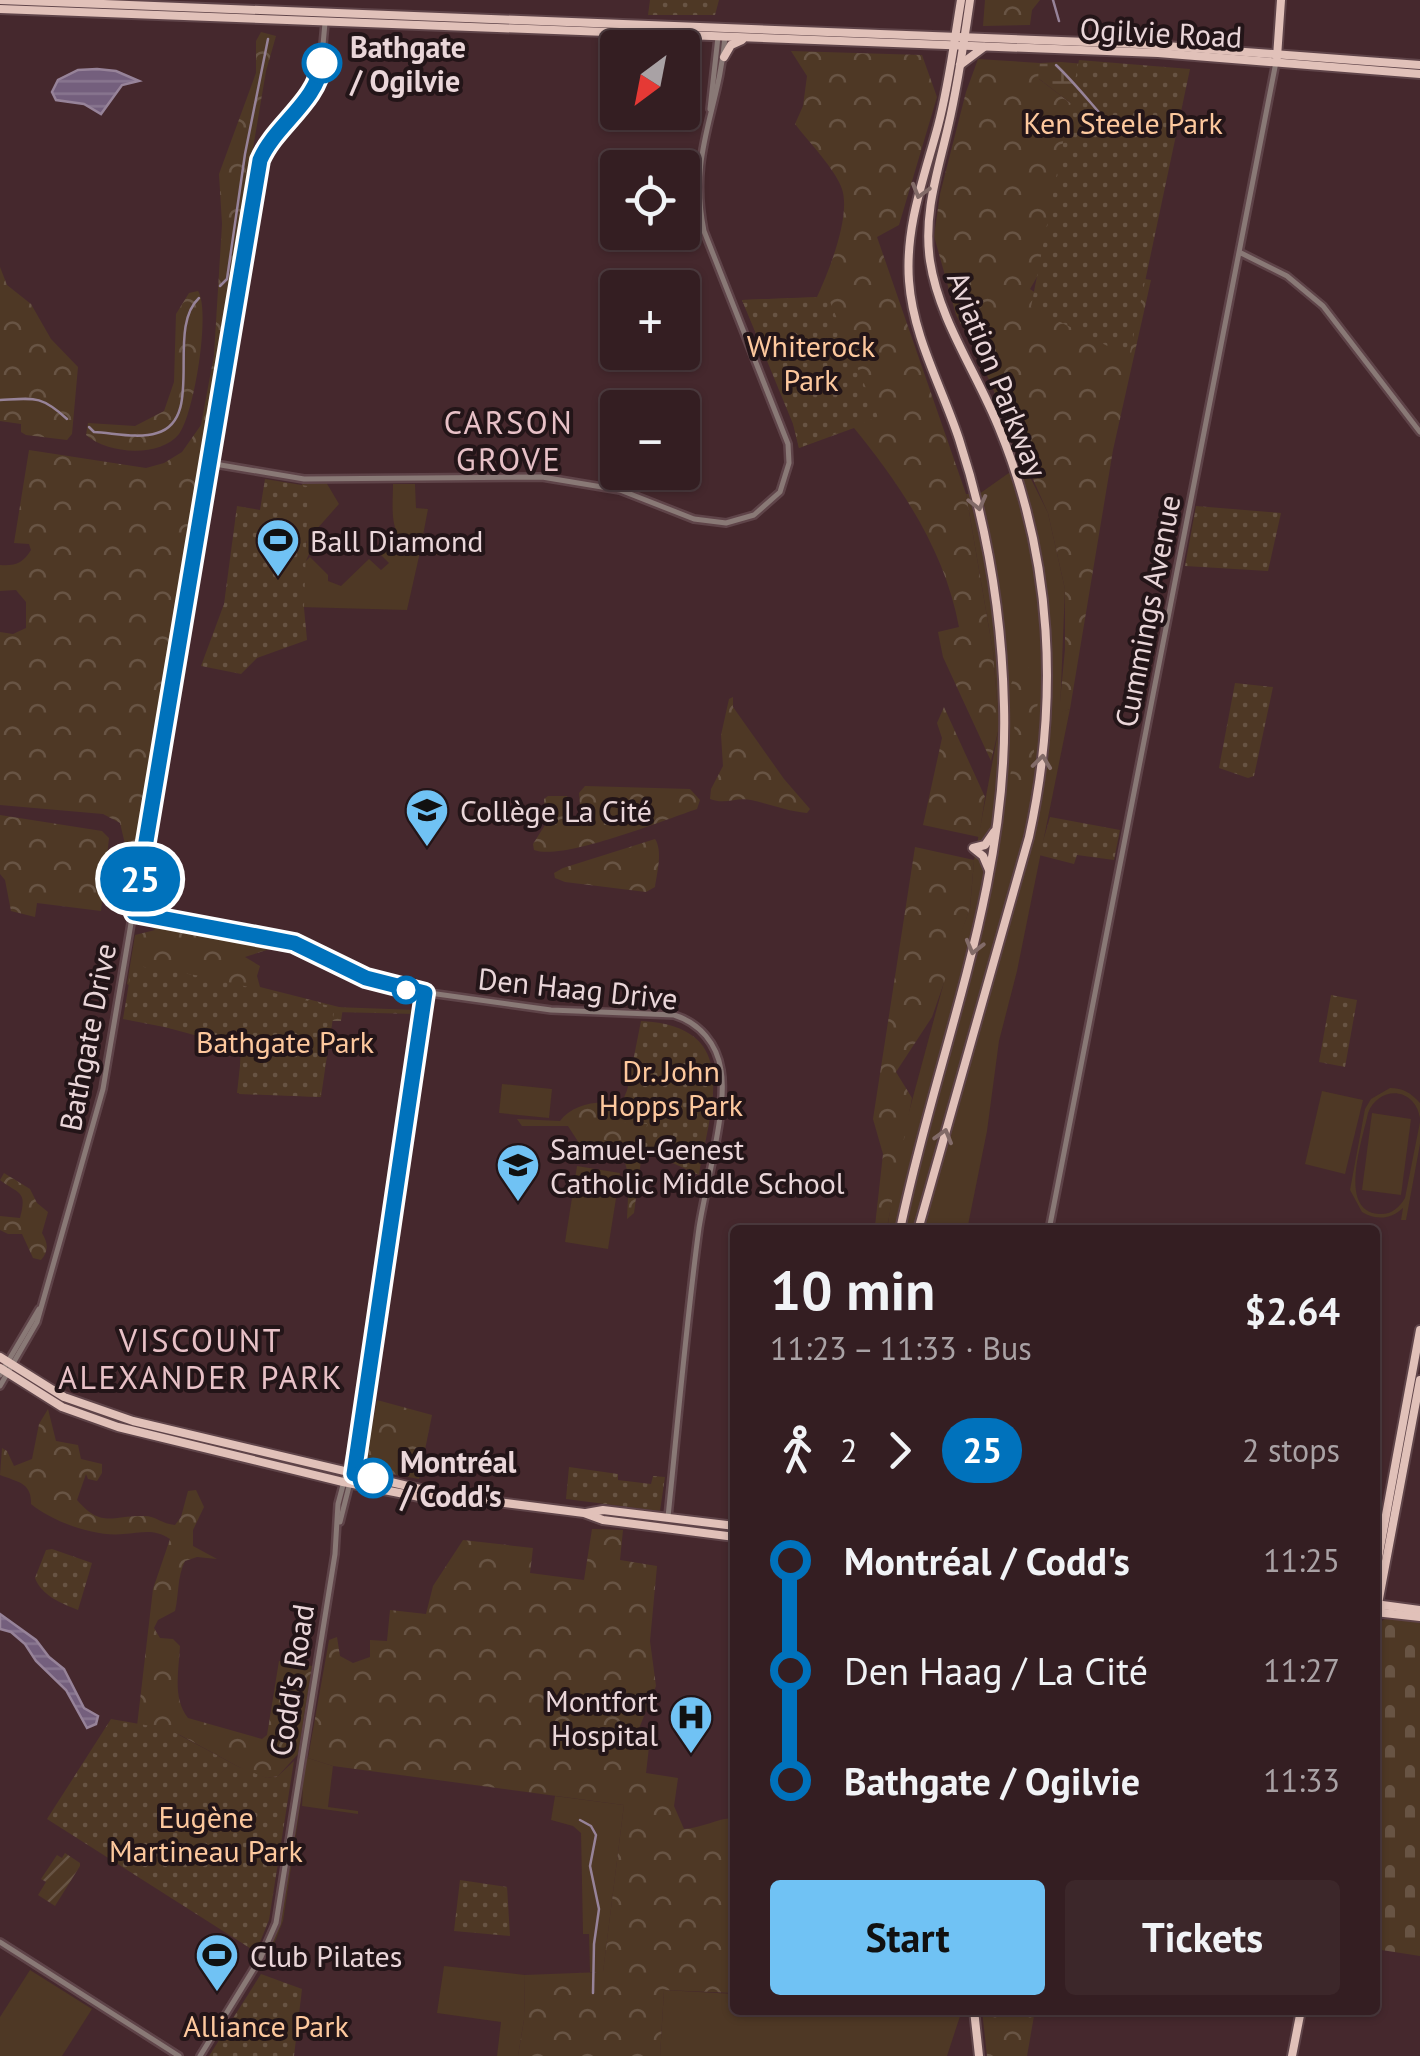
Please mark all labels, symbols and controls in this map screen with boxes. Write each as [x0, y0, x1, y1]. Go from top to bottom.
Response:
street label: Ogilvie Road [1079, 8, 1243, 56]
place label: Bathgate / Ogilvie [349, 27, 466, 100]
north arrow [600, 30, 700, 130]
map controls [600, 30, 700, 490]
marker: Bathgate / Ogilvie [303, 44, 341, 82]
park label: Ken Steele Park [1023, 103, 1223, 142]
button: locate [600, 150, 700, 250]
one-way arrow [910, 181, 931, 199]
street label: Aviation Parkway [939, 265, 1057, 483]
button: + [600, 270, 700, 370]
park label: Whiterock Park [747, 326, 876, 399]
button: − [600, 390, 700, 490]
district label: CARSON GROVE [444, 401, 574, 480]
street label: Cummings Avenue [1105, 492, 1189, 730]
one-way arrow [966, 494, 987, 511]
sports icon: Ball Diamond [255, 517, 301, 578]
place label: Ball Diamond [310, 521, 483, 560]
one-way arrow [1031, 753, 1052, 769]
school or university icon: Collège La Cité [404, 787, 450, 848]
place label: Collège La Cité [460, 791, 652, 830]
line badge: 25 [95, 846, 185, 912]
text: 25 [120, 856, 160, 902]
one-way arrow [964, 938, 985, 955]
street label: Bathgate Drive [50, 940, 124, 1134]
street label: Den Haag Drive [476, 958, 680, 1018]
unlabelled marker [393, 977, 419, 1003]
park label: Bathgate Park [196, 1022, 375, 1061]
park label: Dr. John Hopps Park [599, 1051, 744, 1124]
one-way arrow [932, 1128, 953, 1145]
place label: Samuel-Genest Catholic Middle School [550, 1129, 845, 1202]
school or university icon: Samuel-Genest Catholic Middle School [495, 1142, 541, 1203]
text: 10 min [770, 1254, 935, 1325]
text: $2.64 [1244, 1286, 1340, 1335]
district label: VISCOUNT ALEXANDER PARK [58, 1319, 344, 1398]
text: 11:23 – 11:33 · Bus [770, 1327, 1032, 1369]
icon: walk [770, 1423, 825, 1478]
icon: forward [872, 1423, 927, 1478]
text: 25 [962, 1427, 1002, 1473]
text: 2 [840, 1429, 857, 1471]
text: 2 stops [1242, 1429, 1340, 1471]
place label: Montréal / Codd's [399, 1442, 517, 1515]
marker: Montréal / Codd's [354, 1459, 392, 1497]
text: Montréal / Codd's [844, 1536, 1130, 1585]
text: 11:25 [1263, 1539, 1340, 1581]
street label: Codd's Road [260, 1601, 322, 1759]
text: Den Haag / La Cité [844, 1646, 1148, 1695]
text: 11:27 [1263, 1649, 1340, 1691]
place label: Montfort Hospital [545, 1681, 658, 1754]
hospital icon: Montfort Hospital [668, 1694, 714, 1755]
text: Bathgate / Ogilvie [844, 1756, 1140, 1805]
text: 11:33 [1263, 1759, 1340, 1801]
park label: Eugène Martineau Park [109, 1797, 304, 1870]
button: Start [770, 1880, 1045, 1995]
button: Tickets [1065, 1880, 1340, 1995]
sports icon: Club Pilates [194, 1932, 240, 1993]
place label: Club Pilates [250, 1936, 402, 1975]
park label: Alliance Park [183, 2006, 349, 2045]

